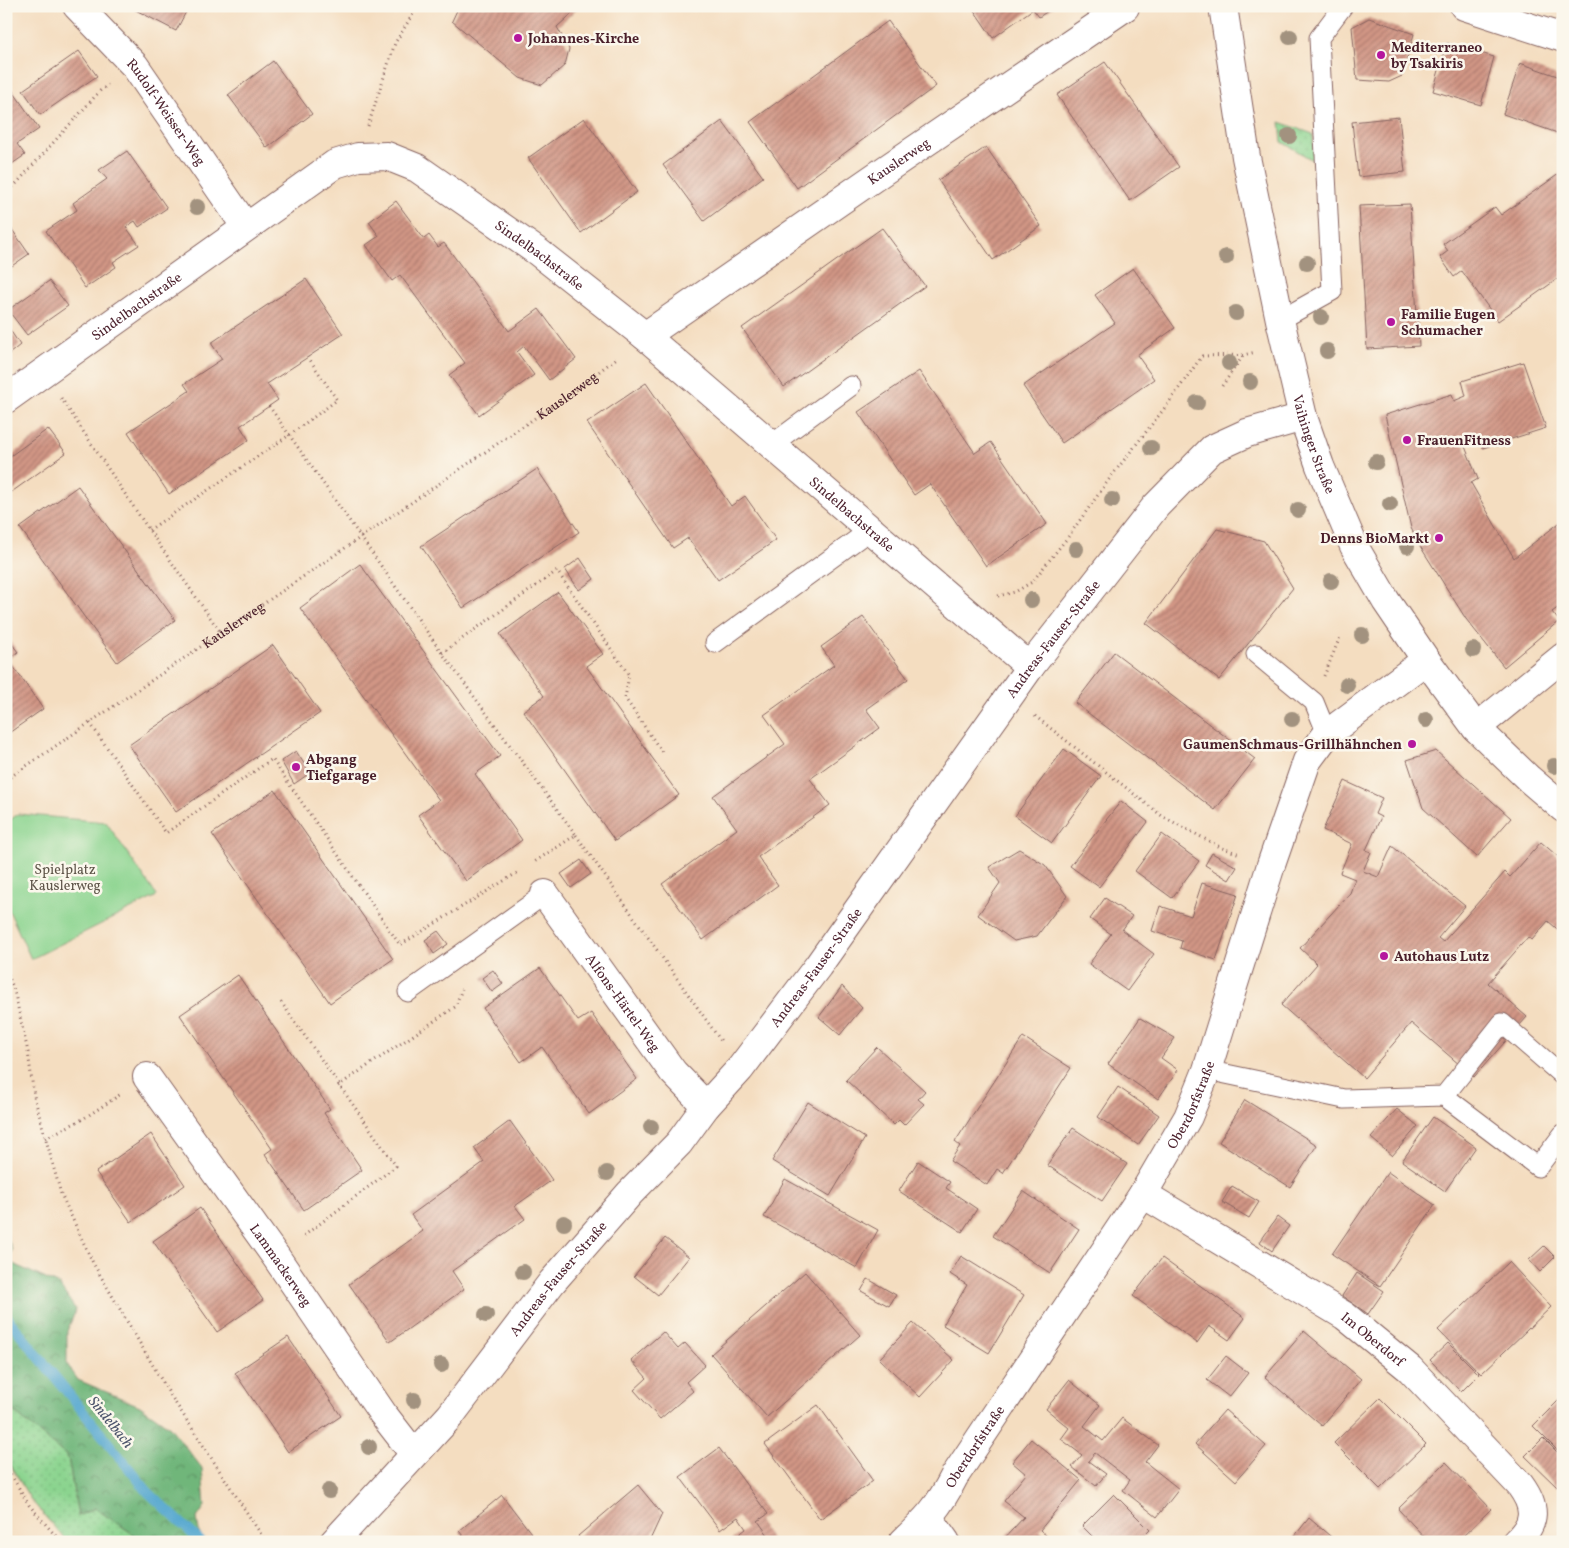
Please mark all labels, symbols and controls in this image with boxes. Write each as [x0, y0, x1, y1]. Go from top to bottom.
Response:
place label: Johannes-Kirche [527, 30, 639, 49]
marker: Johannes-Kirche [512, 32, 524, 44]
place label: Mediterraneo by Tsakiris [1391, 39, 1482, 74]
marker: Mediterraneo by Tsakiris [1375, 49, 1387, 61]
street label: Rudolf-Weisser-Weg [122, 55, 209, 170]
street label: Kauslerweg [864, 134, 934, 190]
street label: Sindelbachstraße [490, 217, 588, 296]
street label: Sindelbachstraße [88, 268, 186, 346]
place label: Familie Eugen Schumacher [1401, 306, 1495, 341]
marker: Familie Eugen Schumacher [1385, 316, 1397, 328]
street label: Kauslerweg [533, 368, 602, 425]
street label: Vaihinger Straße [1287, 393, 1339, 497]
place label: FrauenFitness [1417, 432, 1511, 451]
marker: FrauenFitness [1401, 434, 1413, 446]
street label: Sindelbachstraße [804, 473, 898, 557]
place label: Denns BioMarkt [1320, 530, 1429, 549]
marker: Denns BioMarkt [1433, 532, 1445, 544]
street label: Andreas-Fauser-Straße [1003, 577, 1106, 703]
street label: Kauslerweg [199, 598, 269, 654]
place label: GaumenSchmaus-Grillhähnchen [1183, 736, 1402, 755]
marker: GaumenSchmaus-Grillhähnchen [1406, 738, 1418, 750]
place label: Abgang Tiefgarage [306, 751, 377, 786]
marker: Abgang Tiefgarage [290, 761, 302, 773]
park label: Spielplatz Kauslerweg [29, 861, 101, 896]
street label: Andreas-Fauser-Straße [767, 904, 868, 1032]
place label: Autohaus Lutz [1394, 948, 1489, 967]
marker: Autohaus Lutz [1378, 950, 1390, 962]
street label: Alfons-Härtel-Weg [580, 951, 664, 1057]
street label: Oberdorfstraße [1163, 1058, 1220, 1153]
street label: Andreas-Fauser-Straße [506, 1218, 612, 1341]
street label: Lammackerweg [244, 1221, 315, 1311]
street label: Im Oberdorf [1336, 1308, 1409, 1372]
water label: Sindelbach [82, 1393, 137, 1453]
street label: Oberdorfstraße [942, 1402, 1010, 1492]

